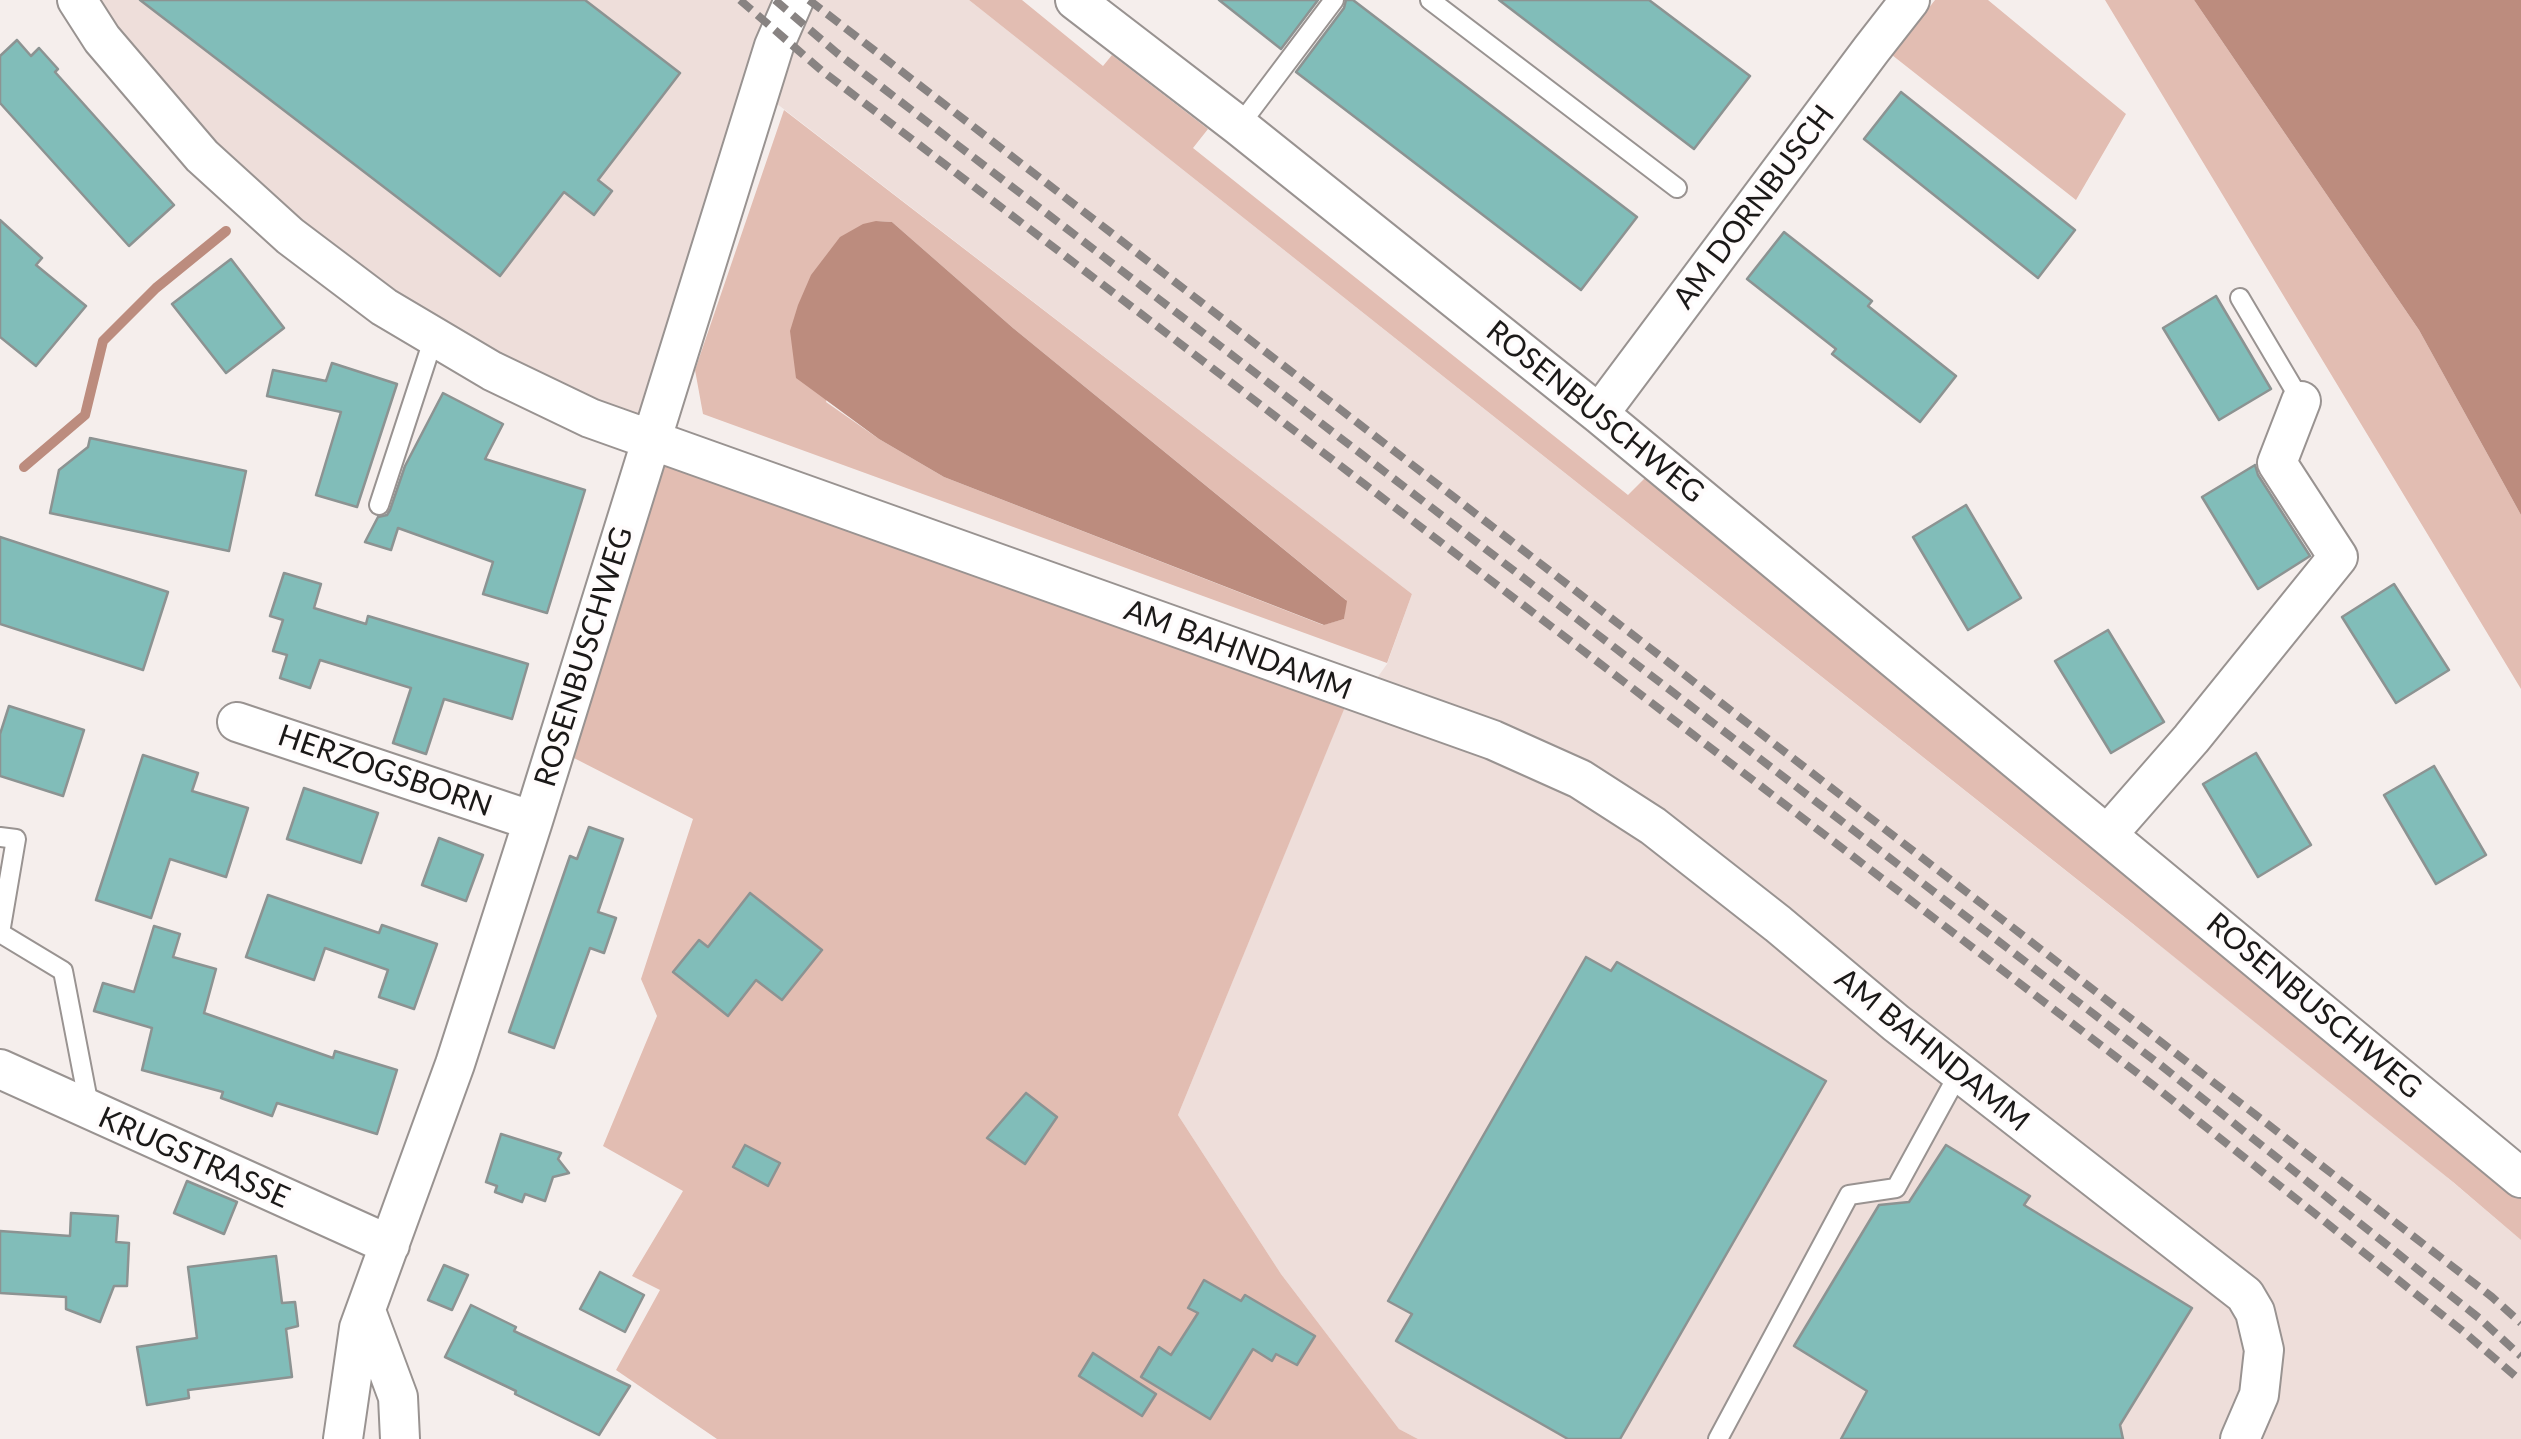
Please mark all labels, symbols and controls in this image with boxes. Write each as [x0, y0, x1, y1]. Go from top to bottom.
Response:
street label: AM DORNBUSCH [1666, 98, 1842, 316]
street label: ROSENBUSCHWEG [1479, 313, 1711, 511]
street label: ROSENBUSCHWEG [527, 523, 641, 791]
street label: AM BAHNDAMM [1119, 592, 1357, 708]
street label: HERZOGSBORN [273, 718, 497, 824]
street label: ROSENBUSCHWEG [2199, 906, 2429, 1106]
street label: AM BAHNDAMM [1828, 961, 2036, 1139]
street label: KRUGSTRASSE [93, 1100, 295, 1216]

